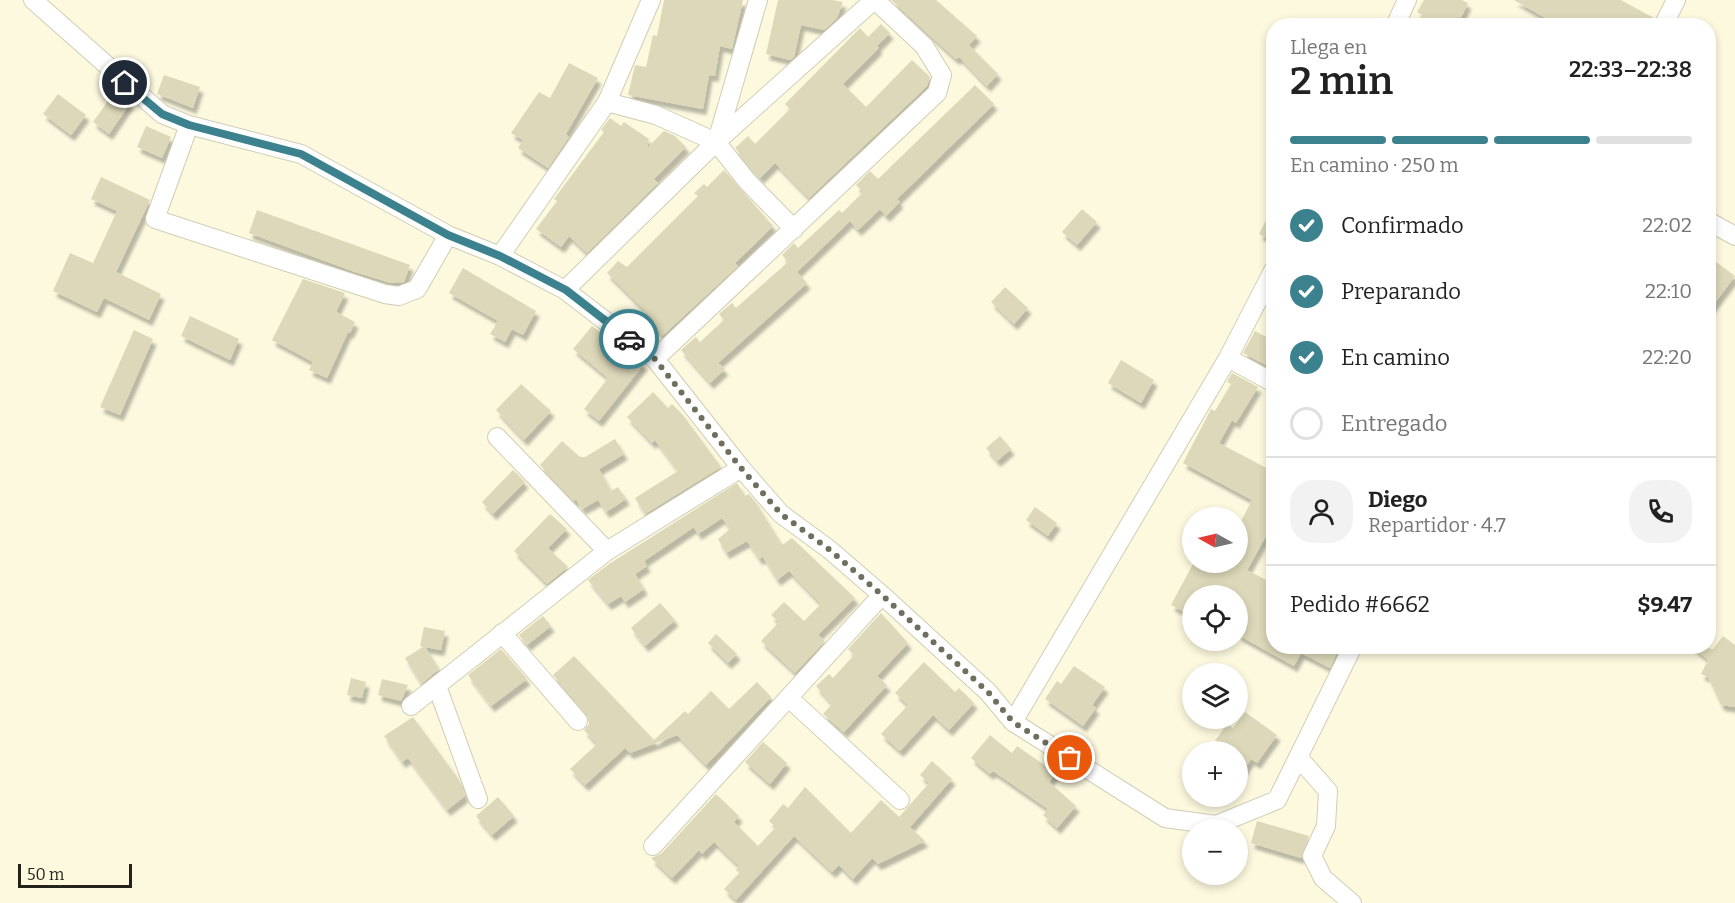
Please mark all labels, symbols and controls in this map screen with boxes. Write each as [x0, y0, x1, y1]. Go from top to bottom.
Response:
text: Llega en [1290, 35, 1367, 59]
text: 22:33–22:38 [1569, 56, 1692, 83]
pin [99, 57, 150, 108]
text: 2 min [1290, 58, 1393, 104]
icon: home [108, 66, 141, 99]
text: En camino · 250 m [1290, 153, 1459, 177]
icon: check [1290, 209, 1323, 242]
text: Confirmado [1341, 212, 1464, 239]
text: 22:02 [1642, 213, 1692, 237]
icon: check [1290, 275, 1323, 308]
text: Preparando [1341, 278, 1461, 305]
text: 22:10 [1645, 279, 1692, 303]
courier [599, 309, 659, 369]
icon: car [613, 323, 646, 356]
icon: check [1290, 341, 1323, 374]
text: En camino [1341, 344, 1450, 371]
text: 22:20 [1642, 345, 1692, 369]
text: Entregado [1341, 410, 1447, 437]
button: person [1290, 480, 1353, 543]
button: phone [1629, 480, 1692, 543]
text: Diego [1368, 486, 1427, 513]
north arrow [1182, 507, 1248, 573]
map controls [1182, 507, 1248, 885]
text: Repartidor · 4.7 [1368, 513, 1506, 537]
button: locate [1182, 585, 1248, 651]
text: Pedido #6662 [1290, 591, 1430, 618]
text: $9.47 [1637, 591, 1692, 618]
button: layers [1182, 663, 1248, 729]
pin [1044, 732, 1095, 783]
icon: bag [1053, 741, 1086, 774]
button: + [1182, 741, 1248, 807]
button: − [1182, 819, 1248, 885]
scale bar [18, 861, 132, 888]
text: 50 m [27, 865, 64, 884]

